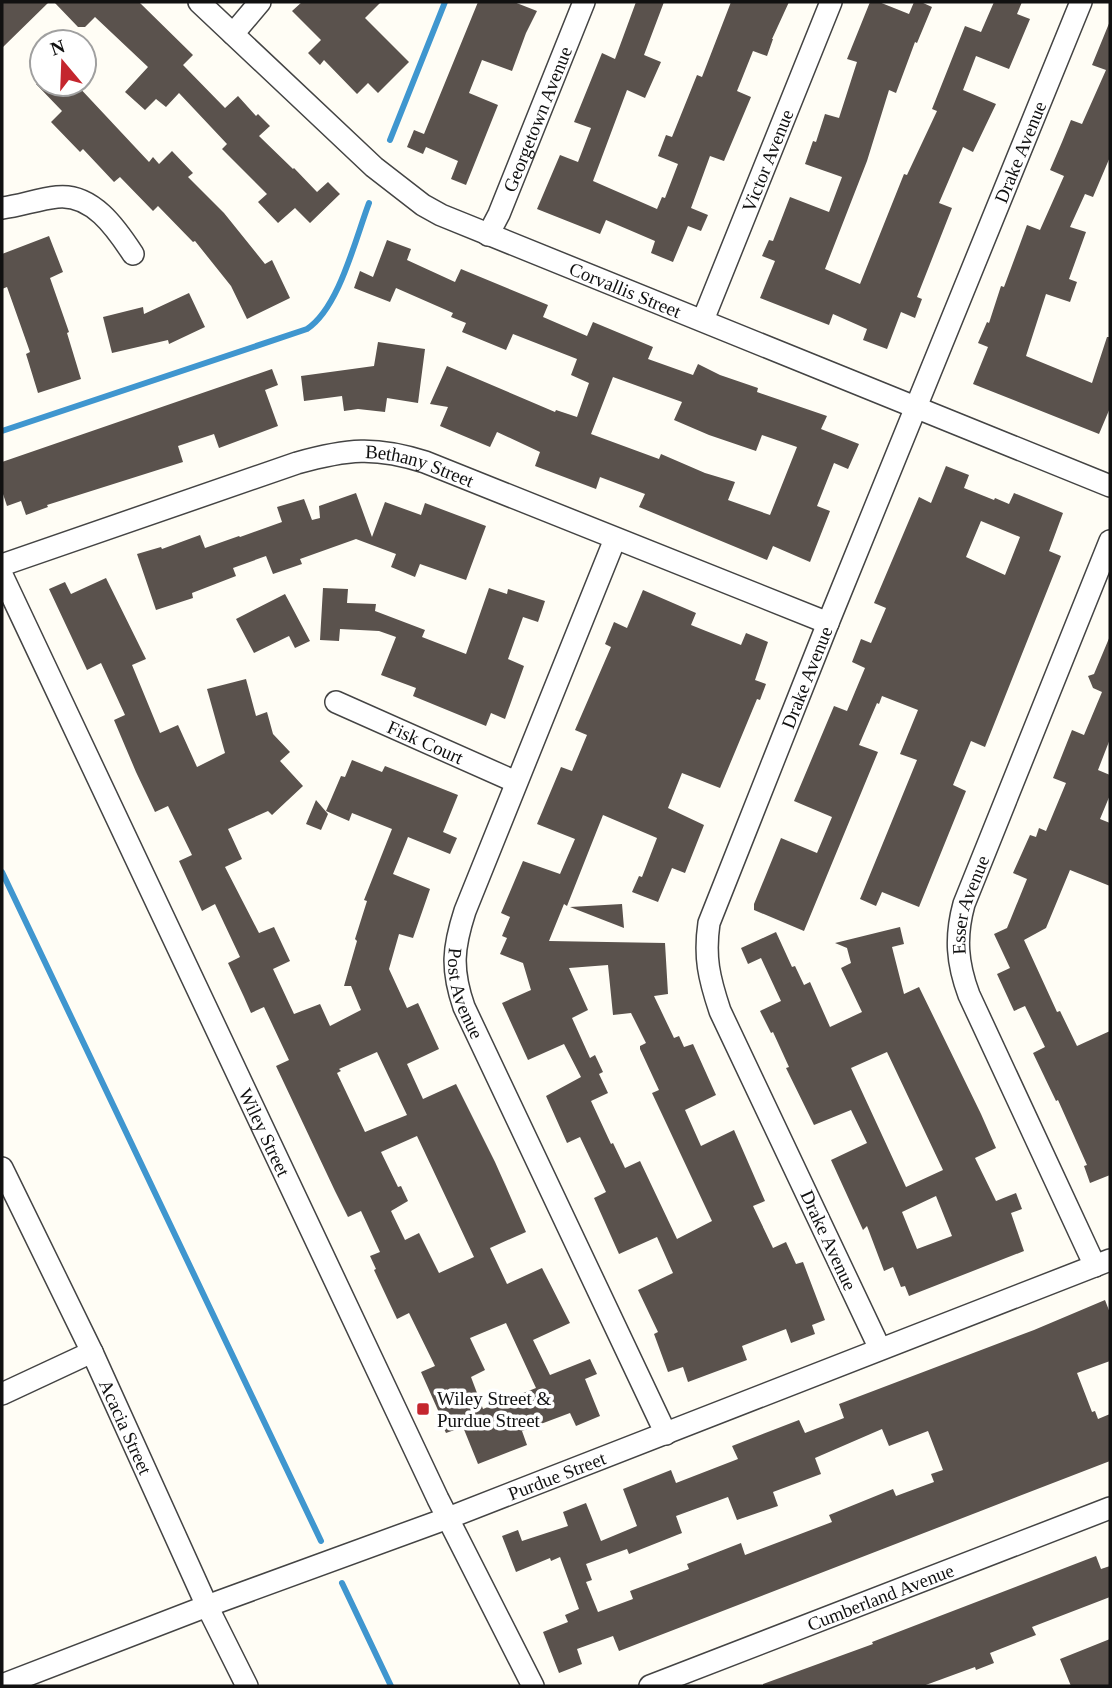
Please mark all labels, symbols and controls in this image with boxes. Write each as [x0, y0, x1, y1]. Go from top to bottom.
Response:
north arrow [28, 28, 98, 98]
text: N [48, 35, 68, 60]
street label: Georgetown Avenue [499, 43, 576, 195]
street label: Drake Avenue [990, 98, 1050, 206]
street label: Victor Avenue [738, 106, 798, 215]
street label: Corvallis Street [566, 258, 685, 322]
street label: Bethany Street [365, 441, 477, 492]
street label: Drake Avenue [777, 623, 837, 731]
street label: Fisk Court [384, 716, 467, 769]
street label: Esser Avenue [948, 852, 993, 955]
street label: Post Avenue [444, 947, 487, 1042]
street label: Wiley Street [235, 1085, 294, 1180]
street label: Drake Avenue [796, 1187, 861, 1293]
street label: Acacia Street [95, 1376, 156, 1478]
place label: Wiley Street & Purdue Street [437, 1388, 551, 1431]
marker: Wiley Street & Purdue Street [415, 1401, 431, 1417]
street label: Purdue Street [505, 1447, 609, 1505]
street label: Cumberland Avenue [804, 1560, 957, 1635]

